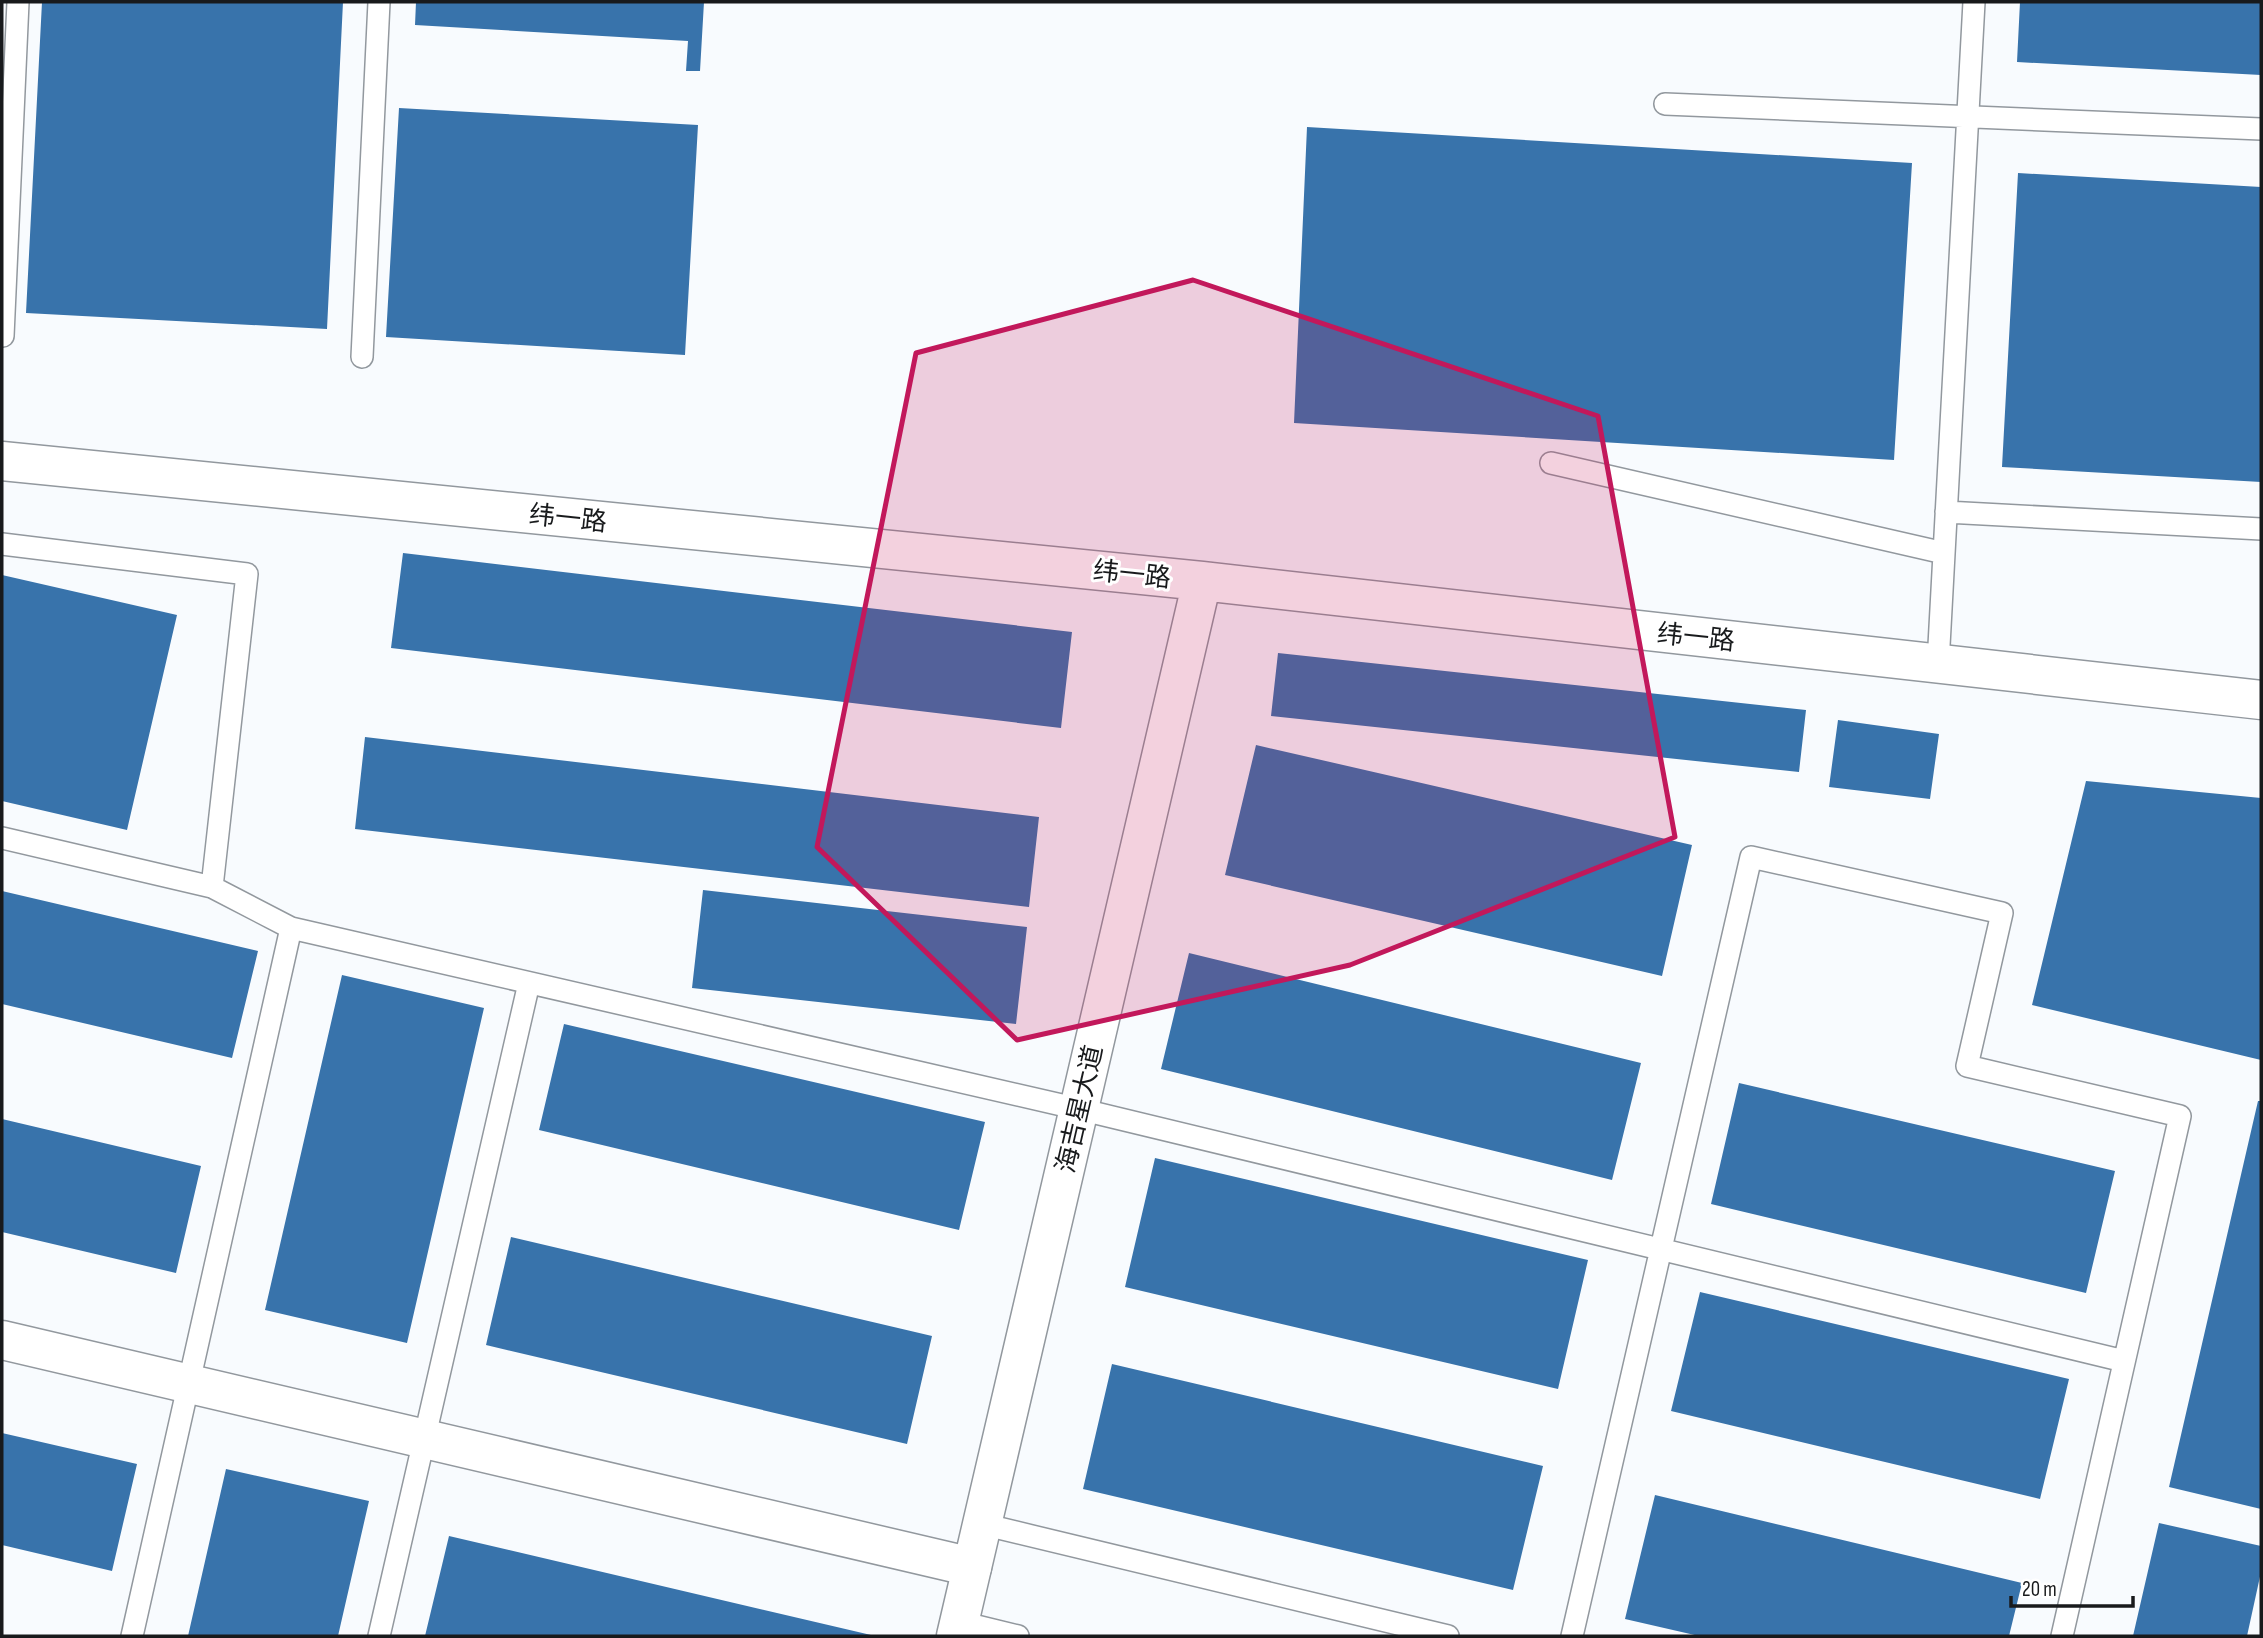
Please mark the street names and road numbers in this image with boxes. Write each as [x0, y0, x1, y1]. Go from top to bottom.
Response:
street label: 纬一路 [527, 500, 608, 539]
street label: 纬一路 [1091, 556, 1172, 595]
street label: 纬一路 [1655, 619, 1736, 658]
street label: 海吉星大道 [1051, 1043, 1110, 1176]

